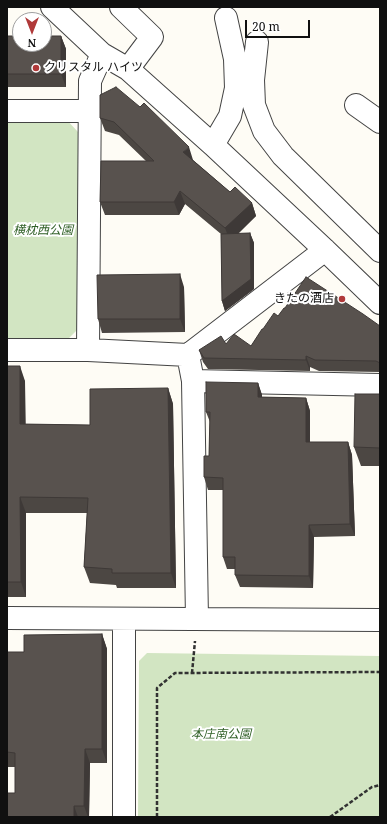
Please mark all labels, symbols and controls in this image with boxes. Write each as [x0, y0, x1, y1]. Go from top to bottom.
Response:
north arrow [12, 12, 52, 52]
scale bar [247, 12, 312, 38]
text: 20 m [252, 18, 280, 35]
text: N [28, 36, 36, 51]
place label: クリスタル ハイツ [44, 61, 143, 75]
marker: クリスタル ハイツ [31, 63, 41, 73]
park label: 横枕西公園 [13, 224, 73, 238]
place label: きたの酒店 [274, 292, 334, 306]
marker: きたの酒店 [337, 294, 347, 304]
park label: 本庄南公園 [191, 728, 251, 742]

